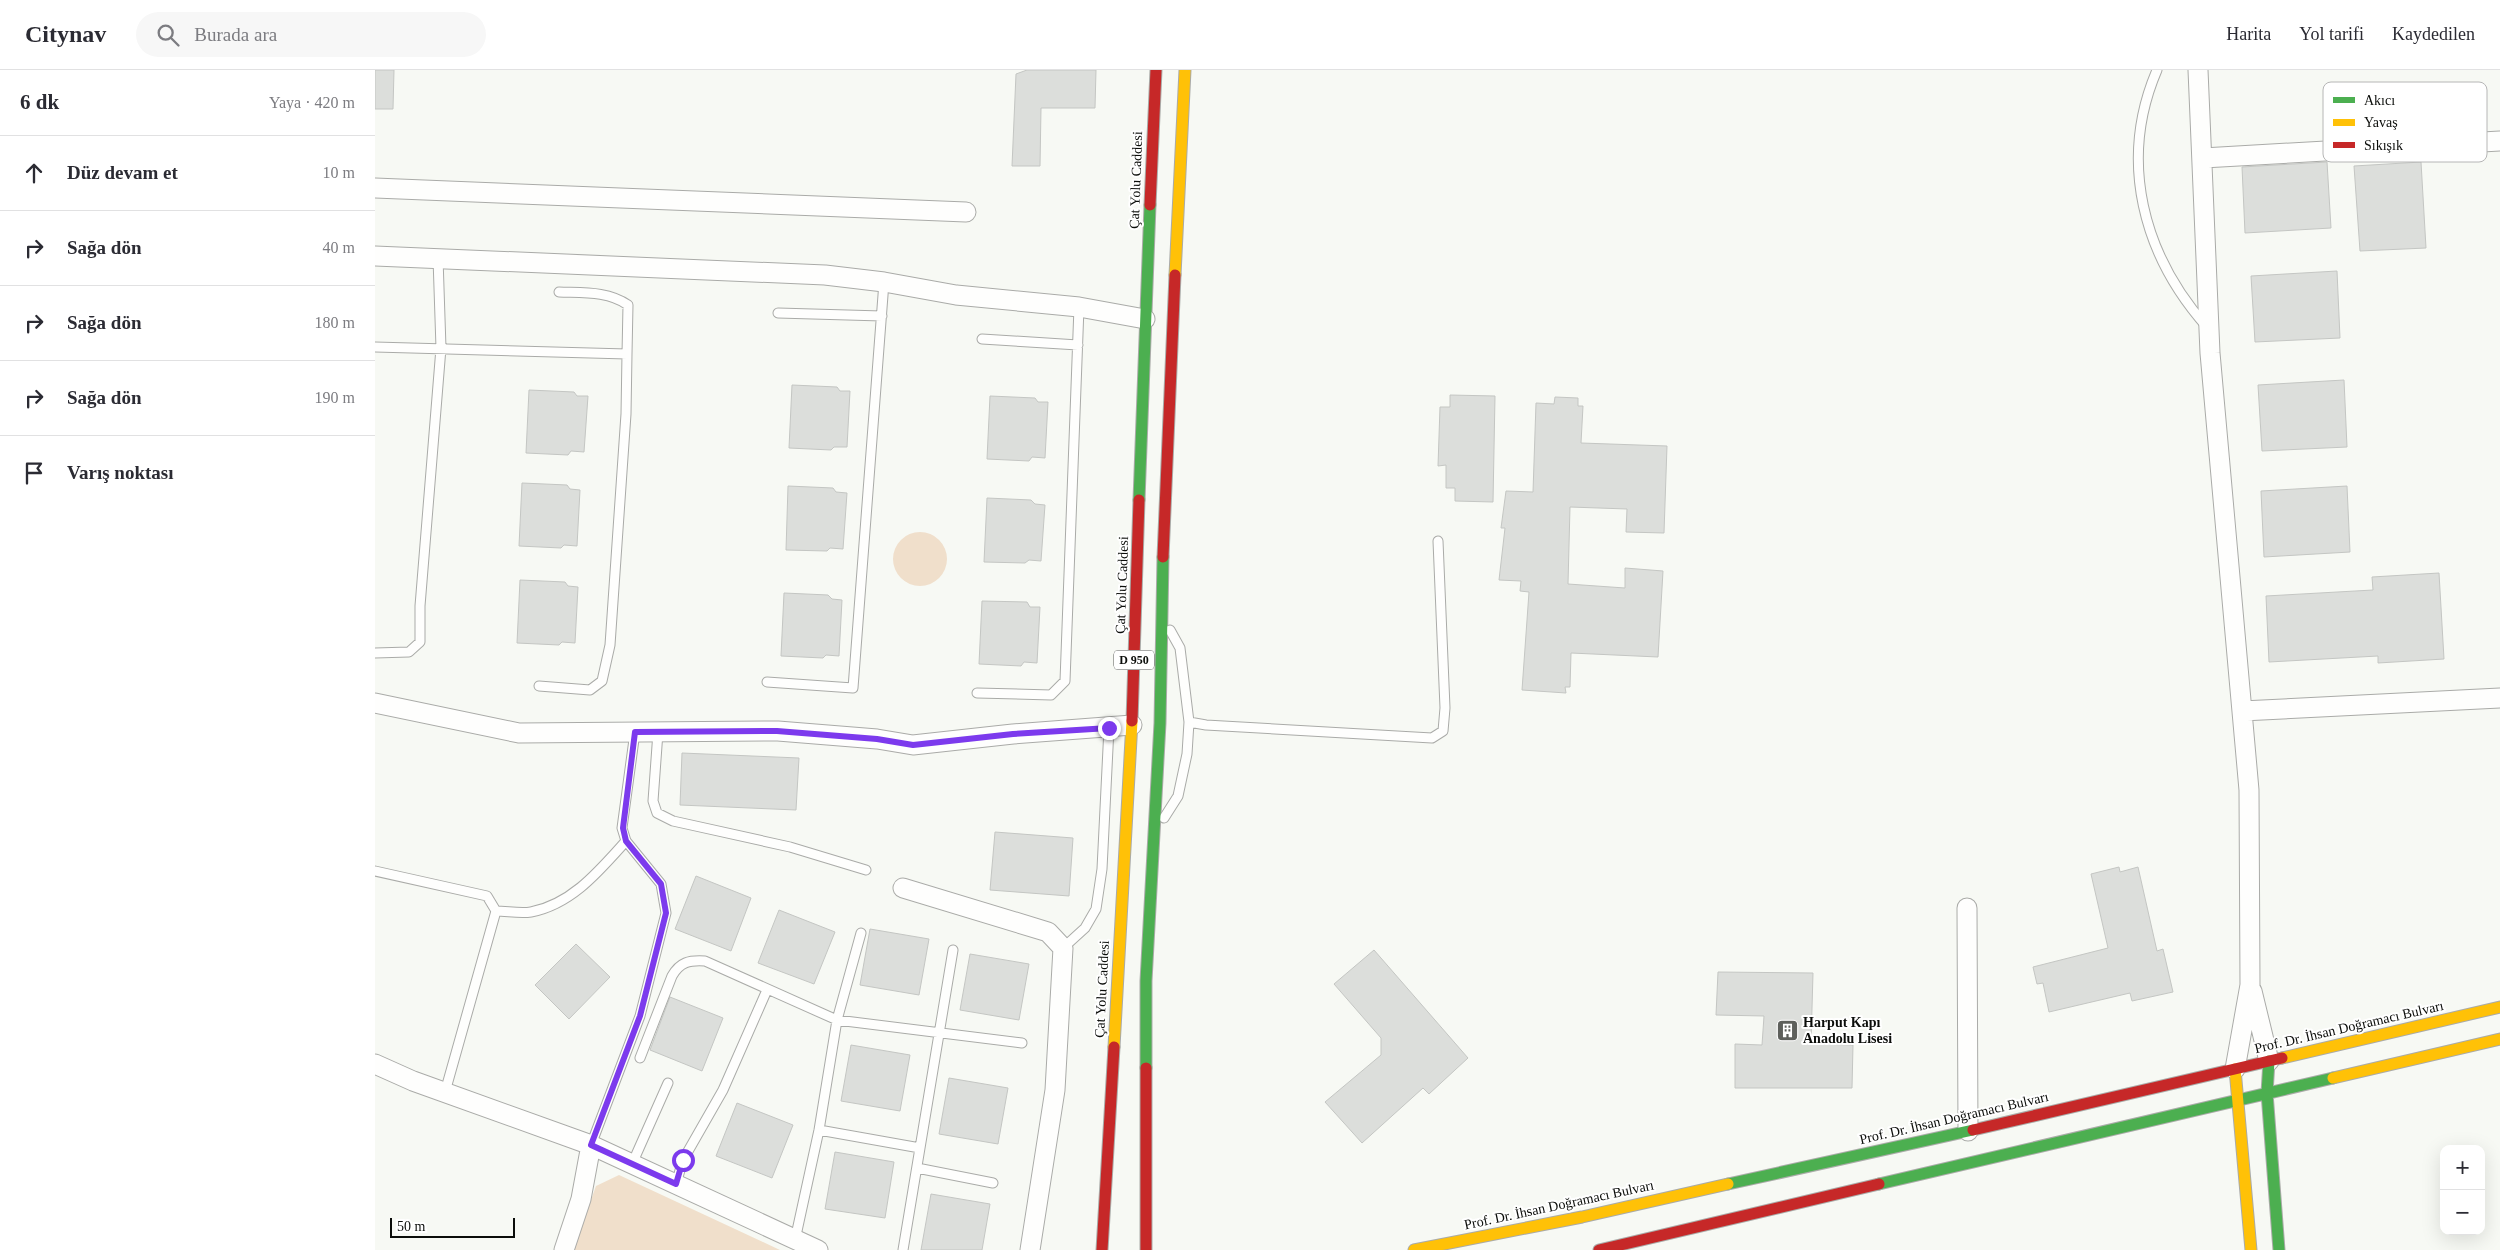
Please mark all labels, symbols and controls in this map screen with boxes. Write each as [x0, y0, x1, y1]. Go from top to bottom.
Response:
search box [136, 12, 486, 57]
text: Citynav [25, 21, 106, 47]
icon: search [154, 21, 182, 49]
text: Burada ara [194, 24, 277, 45]
text: Harita [2226, 24, 2271, 44]
text: Yol tarifi [2299, 24, 2364, 44]
text: Kaydedilen [2392, 24, 2475, 44]
legend [2323, 82, 2487, 162]
text: 6 dk [20, 90, 59, 114]
text: Akıcı [2364, 93, 2395, 108]
text: Yaya · 420 m [269, 94, 355, 111]
text: Yavaş [2364, 115, 2398, 130]
street label: Çat Yolu Caddesi [1127, 131, 1145, 229]
text: Sıkışık [2364, 138, 2403, 153]
icon: ahead [20, 159, 48, 187]
text: Düz devam et [67, 162, 178, 183]
text: 10 m [323, 164, 355, 181]
icon: right [20, 234, 48, 262]
text: Sağa dön [67, 237, 141, 258]
text: 40 m [323, 239, 355, 256]
icon: right [20, 309, 48, 337]
text: Sağa dön [67, 312, 141, 333]
text: 180 m [315, 314, 355, 331]
icon: right [20, 384, 48, 412]
text: Sağa dön [67, 387, 141, 408]
text: 190 m [315, 389, 355, 406]
icon: arrive [20, 459, 48, 487]
text: Varış noktası [67, 462, 173, 483]
street label: Çat Yolu Caddesi [1113, 536, 1131, 634]
road number: D 950 [1114, 650, 1154, 670]
route end [1098, 717, 1121, 740]
street label: Çat Yolu Caddesi [1092, 940, 1112, 1038]
street label: Prof. Dr. İhsan Doğramacı Bulvarı [2253, 998, 2445, 1056]
place label: Harput Kapı Anadolu Lisesi [1803, 1015, 1892, 1046]
building icon: Harput Kapı Anadolu Lisesi [1775, 1018, 1799, 1042]
street label: Prof. Dr. İhsan Doğramacı Bulvarı [1858, 1089, 2050, 1147]
map controls [2440, 1145, 2485, 1235]
button: + [2440, 1145, 2485, 1190]
route start [672, 1149, 695, 1172]
street label: Prof. Dr. İhsan Doğramacı Bulvarı [1463, 1178, 1655, 1232]
button: − [2440, 1190, 2485, 1235]
scale bar [390, 1215, 515, 1238]
text: 50 m [397, 1219, 425, 1234]

